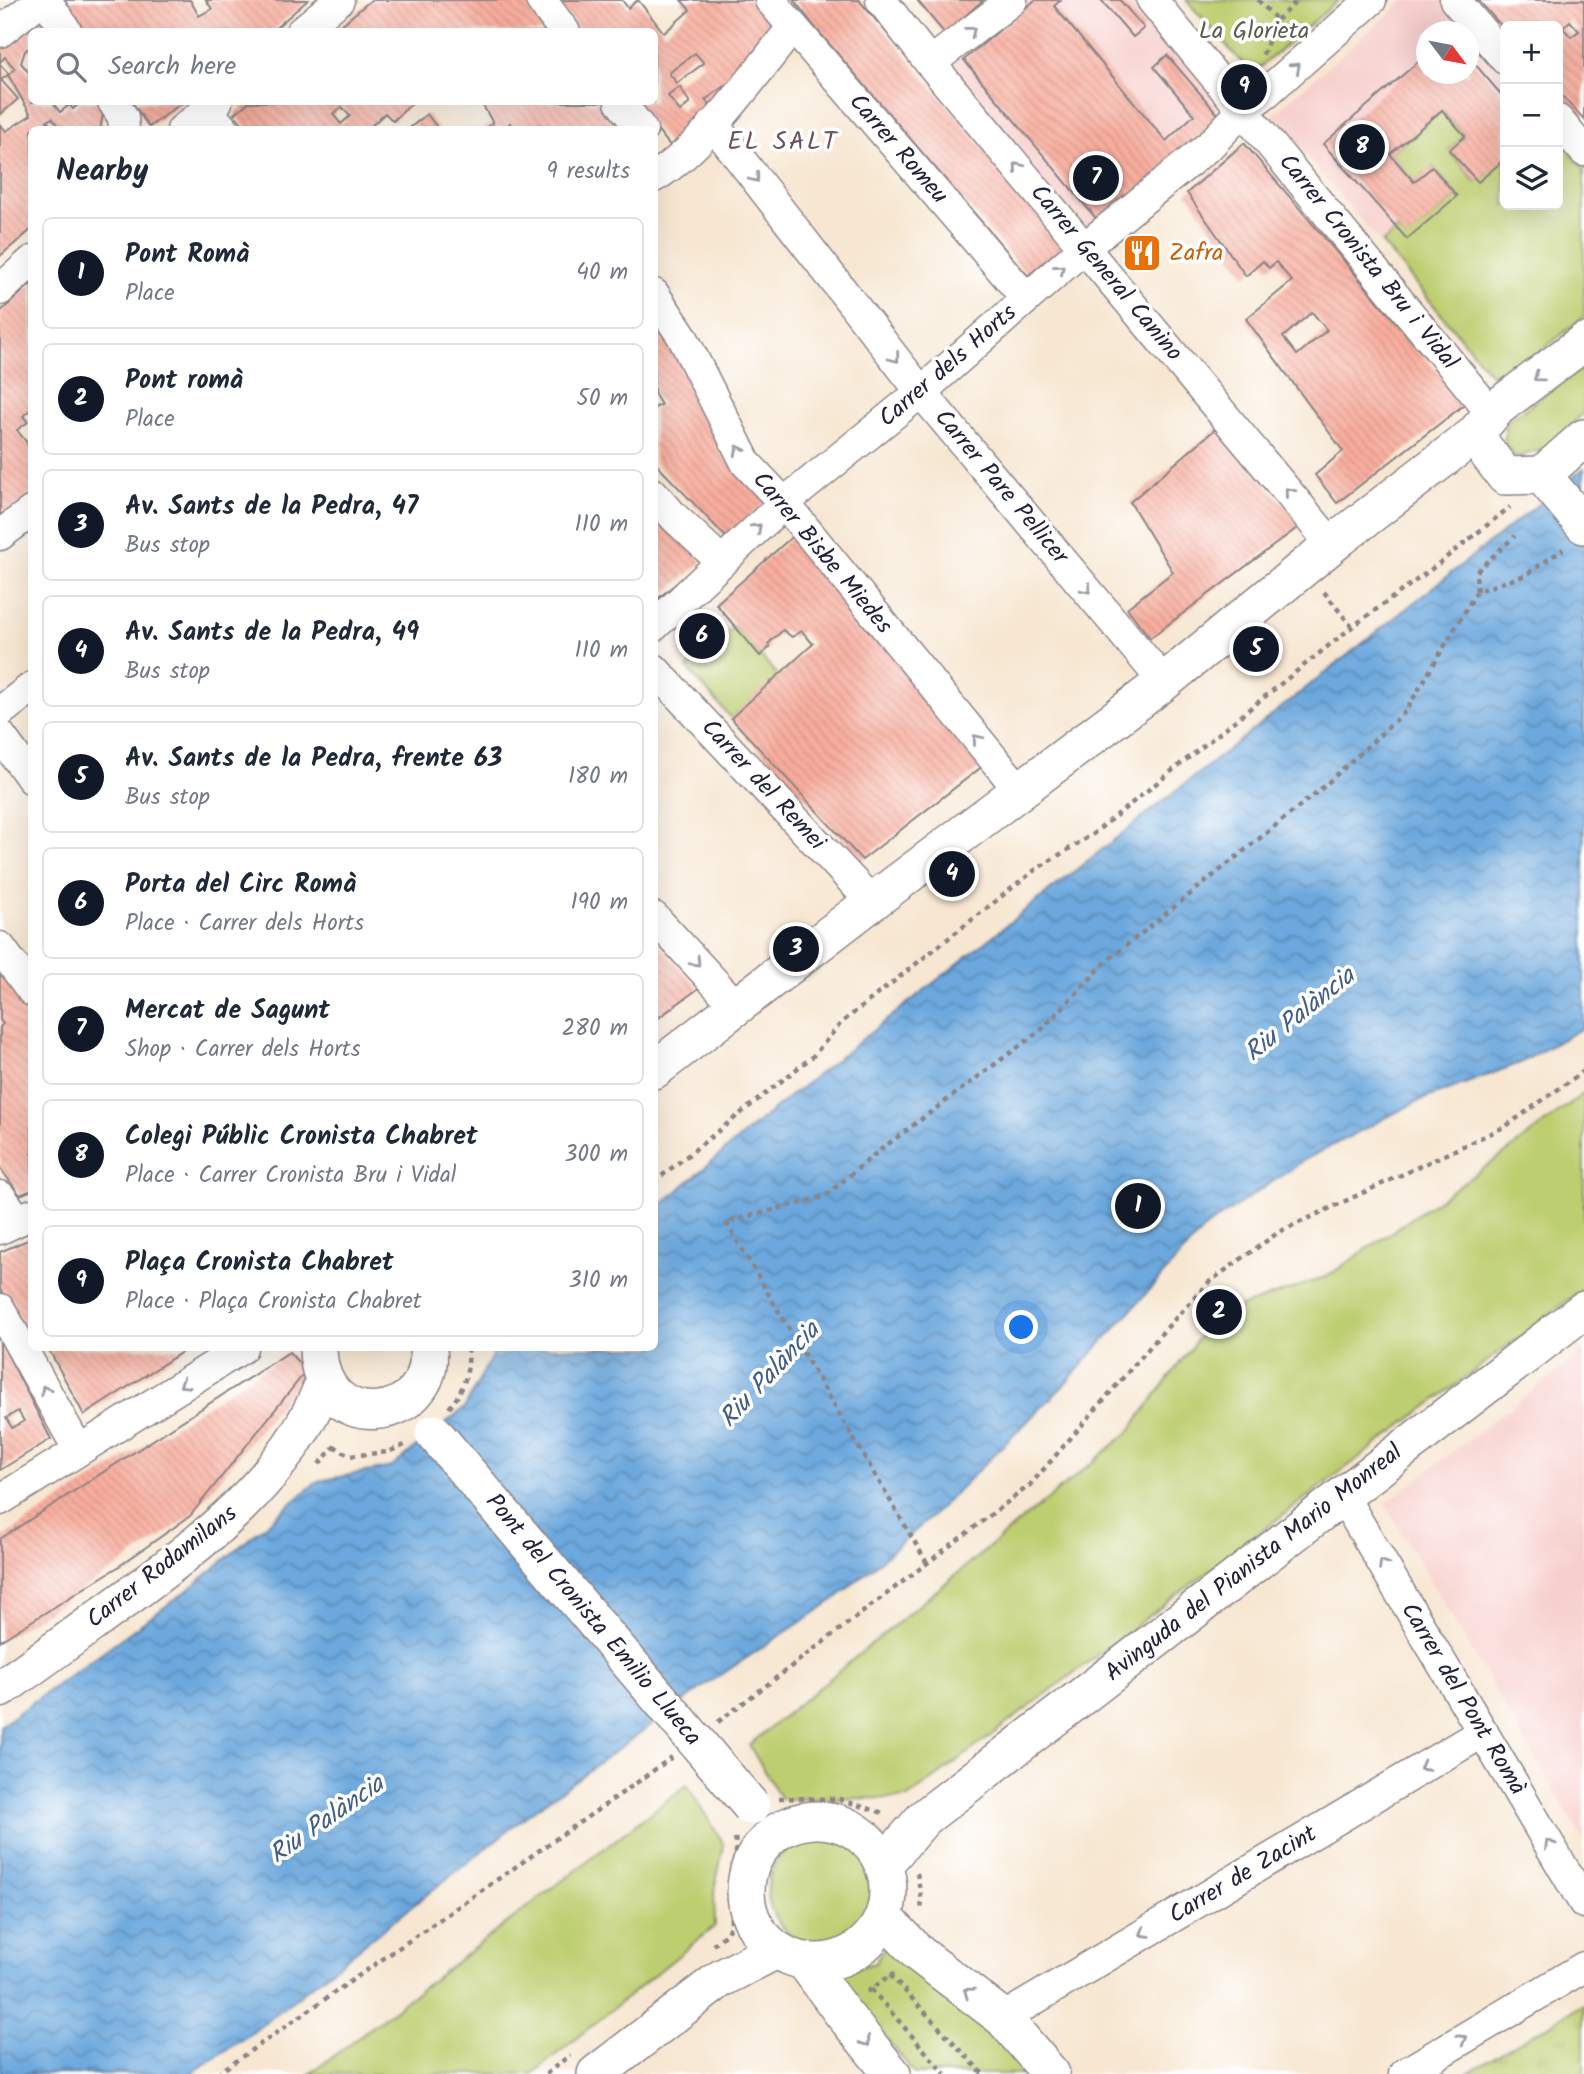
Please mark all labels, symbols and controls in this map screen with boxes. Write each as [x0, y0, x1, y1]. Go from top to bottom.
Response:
park label: La Glorieta [1199, 12, 1309, 51]
north arrow [1416, 21, 1479, 84]
map controls [1500, 21, 1563, 210]
button: + [1500, 21, 1563, 84]
one-way arrow [963, 27, 976, 40]
search box [28, 28, 658, 105]
text: Search here [108, 46, 236, 88]
icon: search [52, 48, 90, 86]
pin: 9 [1221, 61, 1267, 113]
one-way arrow [1288, 62, 1301, 75]
button: − [1500, 84, 1563, 147]
street label: Carrer Romeu [839, 85, 958, 214]
district label: EL SALT [727, 121, 839, 163]
pin: 8 [1339, 121, 1385, 173]
street label: Carrer Cronista Bru i Vidal [1268, 145, 1468, 379]
button: layers [1500, 147, 1563, 210]
text: Nearby [56, 148, 148, 196]
pin: 7 [1073, 152, 1119, 204]
text: 9 results [546, 154, 630, 190]
one-way arrow [1013, 162, 1026, 174]
one-way arrow [747, 170, 760, 183]
street label: Carrer General Canino [1020, 176, 1192, 370]
restaurant icon: Zafra [1121, 232, 1163, 274]
text: Pont Romà [125, 234, 250, 276]
place label: Zafra [1169, 234, 1223, 273]
text: 1 [78, 255, 84, 291]
text: 40 m [576, 255, 628, 291]
one-way arrow [1052, 265, 1065, 277]
text: Place [125, 276, 175, 312]
street label: Carrer dels Horts [870, 295, 1026, 437]
one-way arrow [886, 350, 899, 363]
text: Pont romà [125, 360, 243, 402]
one-way arrow [1533, 369, 1545, 381]
text: 2 [74, 381, 88, 417]
text: 50 m [577, 381, 628, 417]
street label: Carrer Pare Pellicer [924, 400, 1079, 575]
text: Place [125, 402, 175, 438]
one-way arrow [734, 444, 748, 457]
street label: Carrer Bisbe Miedes [742, 463, 902, 643]
text: Av. Sants de la Pedra, 47 [125, 486, 418, 528]
one-way arrow [1284, 487, 1297, 500]
text: 3 [75, 507, 87, 543]
text: 110 m [575, 507, 628, 543]
one-way arrow [749, 523, 762, 536]
text: Bus stop [125, 528, 210, 564]
one-way arrow [1079, 581, 1091, 594]
pin: 6 [679, 610, 725, 662]
text: Av. Sants de la Pedra, 49 [125, 612, 419, 654]
pin: 5 [1233, 623, 1279, 675]
text: 4 [75, 633, 87, 669]
text: 110 m [575, 633, 628, 669]
text: Bus stop [125, 654, 210, 690]
street label: Carrer del Remei [691, 710, 836, 861]
one-way arrow [973, 734, 985, 747]
text: Av. Sants de la Pedra, frente 63 [125, 738, 502, 780]
text: 5 [75, 759, 87, 795]
text: 180 m [568, 759, 628, 795]
text: Bus stop [125, 780, 210, 816]
pin: 4 [929, 848, 975, 900]
text: Porta del Circ Romà [125, 864, 356, 906]
text: 6 [75, 885, 87, 921]
text: 190 m [571, 885, 628, 921]
text: Place · Carrer dels Horts [125, 906, 364, 942]
pin: 3 [773, 923, 819, 975]
one-way arrow [687, 954, 700, 967]
water label: Riu Palància [1235, 956, 1366, 1073]
text: Mercat de Sagunt [125, 990, 330, 1032]
text: 7 [76, 1011, 86, 1047]
text: 280 m [562, 1011, 628, 1047]
text: Shop · Carrer dels Horts [125, 1032, 360, 1068]
text: Colegi Públic Cronista Chabret [125, 1116, 478, 1158]
text: 8 [74, 1137, 88, 1173]
text: 300 m [564, 1137, 628, 1173]
text: Place · Carrer Cronista Bru i Vidal [125, 1158, 456, 1194]
pin: 1 [1115, 1180, 1161, 1232]
text: Plaça Cronista Chabret [125, 1242, 394, 1284]
text: 9 [75, 1263, 87, 1299]
text: 310 m [569, 1263, 628, 1299]
text: Place · Plaça Cronista Chabret [125, 1284, 422, 1320]
pin: 2 [1196, 1286, 1242, 1338]
your location [1004, 1310, 1038, 1344]
water label: Riu Palància [709, 1311, 832, 1438]
one-way arrow [178, 1375, 191, 1388]
one-way arrow [40, 1384, 53, 1397]
street label: Avinguda del Pianista Mario Monreal [1097, 1434, 1411, 1692]
street label: Pont del Cronista Emilio Llueca [475, 1485, 711, 1755]
street label: Carrer Rodamilans [78, 1495, 246, 1639]
one-way arrow [1379, 1559, 1392, 1572]
street label: Carrer del Pont Romà [1390, 1595, 1536, 1803]
one-way arrow [1419, 1759, 1432, 1772]
water label: Riu Palància [260, 1764, 395, 1875]
street label: Carrer de Zacint [1161, 1815, 1325, 1935]
one-way arrow [1544, 1839, 1557, 1852]
one-way arrow [1139, 1925, 1152, 1938]
one-way arrow [963, 1988, 976, 2001]
one-way arrow [858, 2034, 870, 2047]
one-way arrow [1455, 2034, 1468, 2047]

